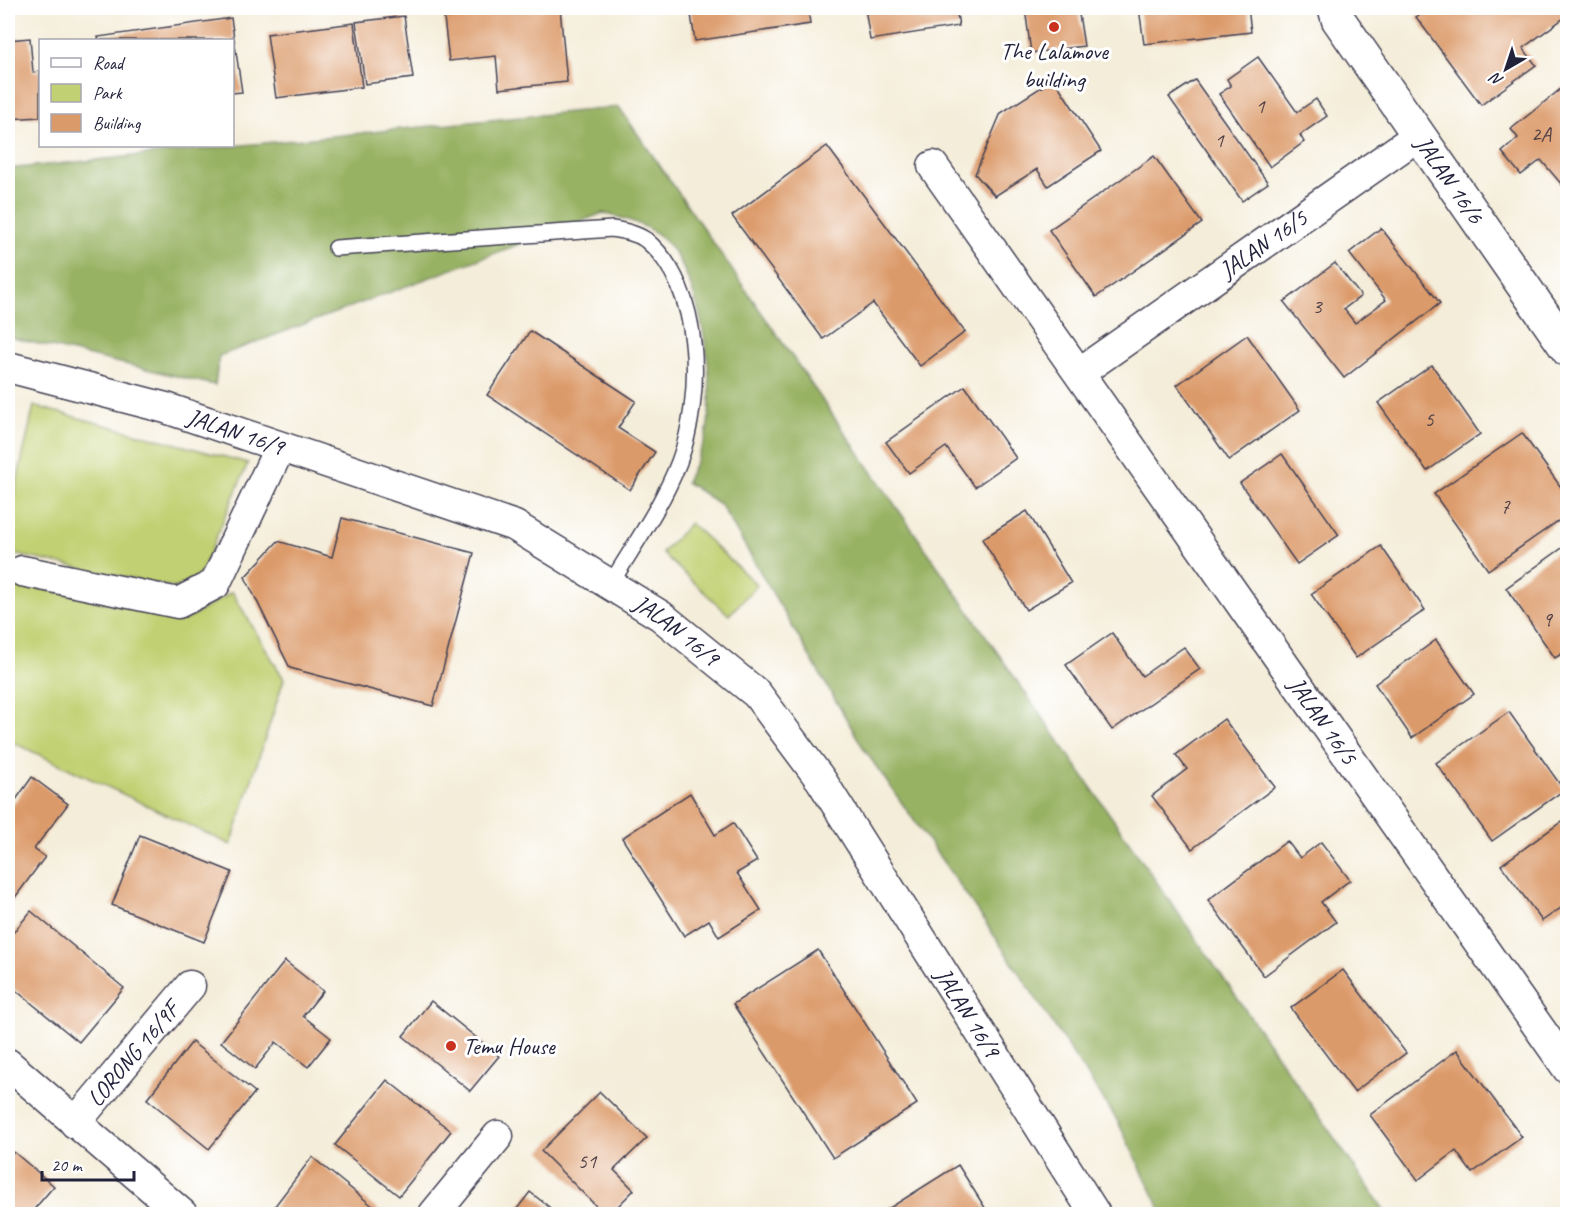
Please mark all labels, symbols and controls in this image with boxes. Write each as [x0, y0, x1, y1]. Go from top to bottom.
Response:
marker: The Lalamove building [1047, 20, 1061, 34]
place label: The Lalamove building [1000, 36, 1110, 94]
legend [39, 39, 234, 147]
north arrow [1476, 39, 1536, 99]
text: Road [93, 52, 126, 74]
text: N [1485, 67, 1507, 91]
text: Park [93, 82, 123, 104]
house number: 1 [1255, 93, 1266, 119]
text: Building [93, 112, 142, 134]
house number: 2A [1531, 121, 1552, 147]
house number: 1 [1214, 127, 1225, 153]
street label: JALAN 16/6 [1408, 129, 1491, 230]
street label: JALAN 16/5 [1213, 202, 1314, 286]
house number: 3 [1312, 293, 1323, 319]
street label: JALAN 16/9 [183, 401, 290, 463]
house number: 5 [1424, 406, 1435, 432]
house number: 7 [1500, 493, 1511, 519]
street label: JALAN 16/9 [627, 587, 727, 674]
house number: 9 [1542, 606, 1553, 632]
street label: JALAN 16/5 [1281, 670, 1365, 771]
street label: JALAN 16/9 [928, 961, 1008, 1065]
street label: LORONG 16/9F [80, 992, 189, 1113]
place label: Temu House [463, 1031, 557, 1061]
marker: Temu House [444, 1039, 458, 1053]
scale bar [42, 1144, 134, 1182]
house number: 51 [578, 1148, 598, 1174]
text: 20 m [51, 1154, 84, 1176]

